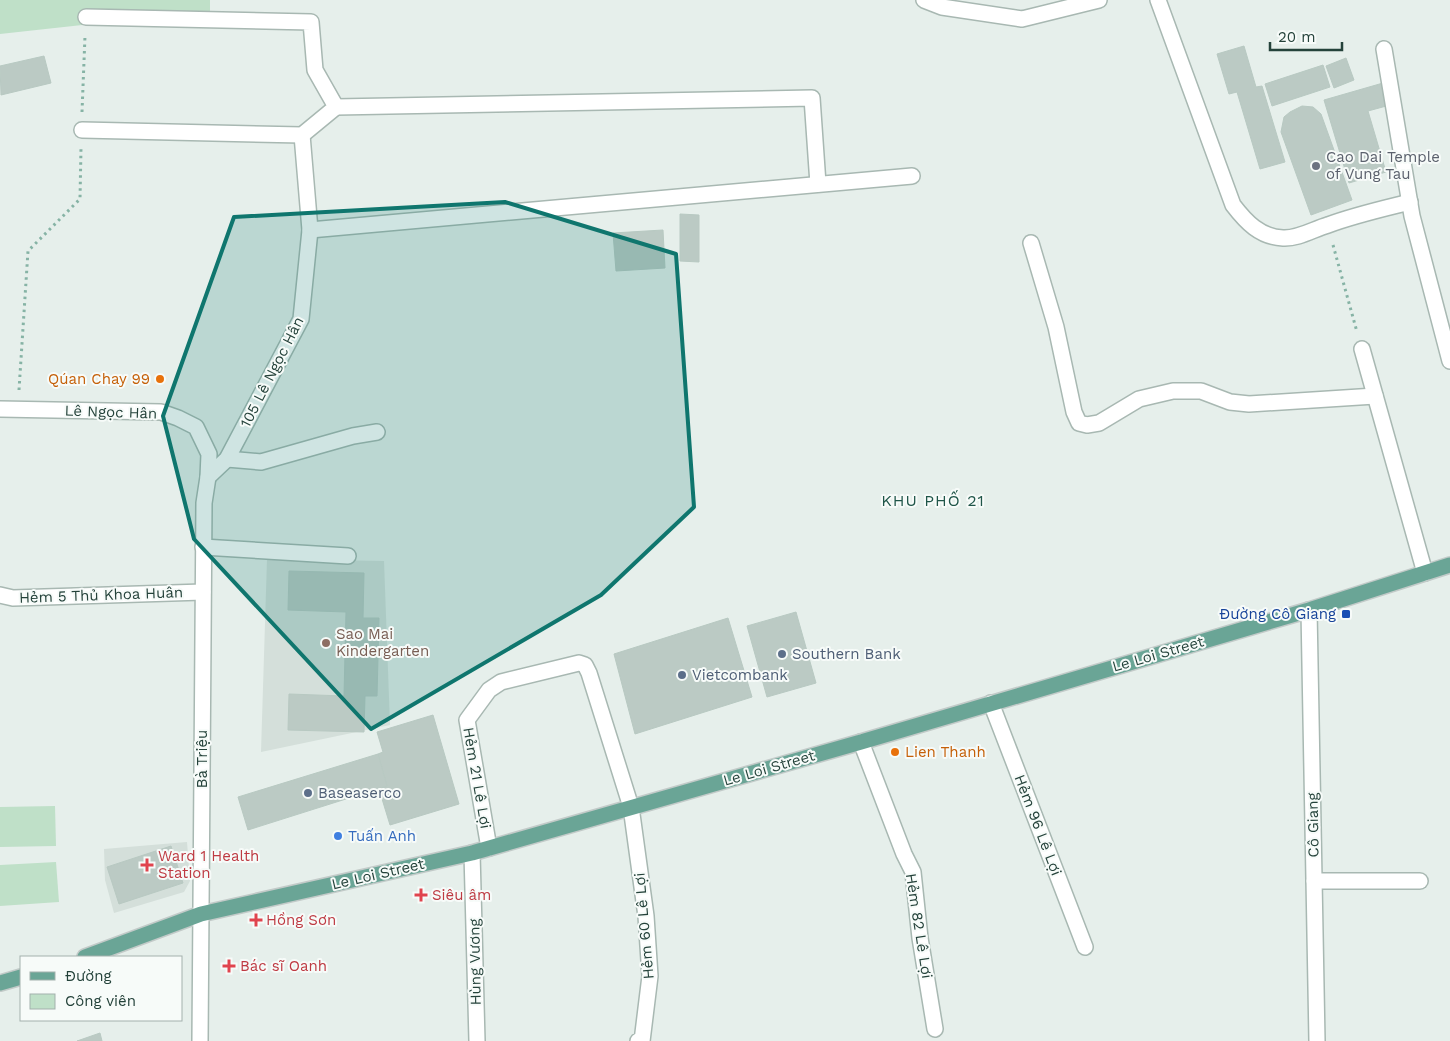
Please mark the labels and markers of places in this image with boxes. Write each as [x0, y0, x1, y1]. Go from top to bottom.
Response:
place label: Cao Dai Temple of Vung Tau [1326, 148, 1440, 183]
marker: Cao Dai Temple of Vung Tau [1310, 160, 1322, 172]
place label: Qúan Chay 99 [48, 370, 150, 388]
marker: Qúan Chay 99 [154, 373, 166, 385]
place label: Đường Cô Giang [1219, 605, 1336, 623]
marker: Đường Cô Giang [1340, 608, 1352, 620]
place label: Sao Mai Kindergarten [336, 625, 429, 660]
marker: Sao Mai Kindergarten [320, 637, 332, 649]
place label: Southern Bank [792, 645, 901, 663]
marker: Southern Bank [776, 648, 788, 660]
place label: Vietcombank [692, 666, 788, 684]
marker: Vietcombank [676, 669, 688, 681]
place label: Lien Thanh [905, 743, 986, 761]
marker: Lien Thanh [889, 746, 901, 758]
place label: Baseaserco [318, 784, 401, 802]
marker: Baseaserco [302, 787, 314, 799]
place label: Tuấn Anh [348, 827, 416, 845]
marker: Tuấn Anh [332, 830, 344, 842]
place label: Ward 1 Health Station [158, 847, 259, 882]
marker: Ward 1 Health Station [140, 858, 154, 872]
place label: Siêu âm [432, 886, 491, 904]
marker: Siêu âm [414, 888, 428, 902]
place label: Hồng Sơn [266, 911, 336, 929]
marker: Hồng Sơn [250, 914, 262, 926]
place label: Bác sĩ Oanh [240, 957, 327, 975]
marker: Bác sĩ Oanh [222, 959, 236, 973]

